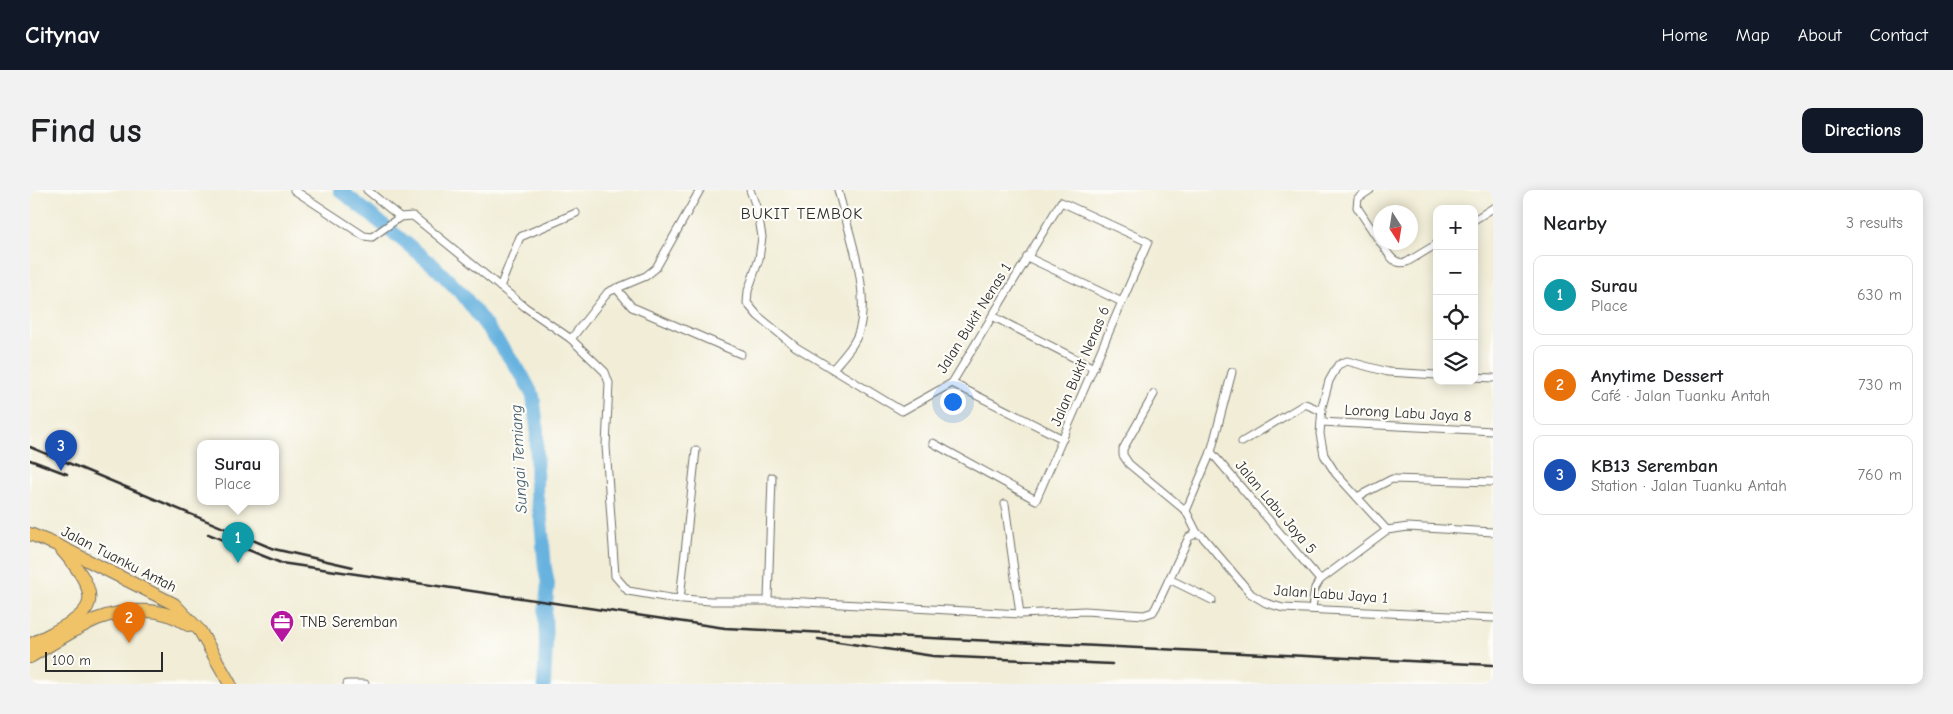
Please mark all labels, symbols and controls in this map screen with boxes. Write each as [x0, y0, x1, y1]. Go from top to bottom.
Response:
text: Citynav [25, 21, 100, 49]
text: Home [1661, 25, 1708, 46]
text: Map [1736, 25, 1770, 46]
text: About [1798, 25, 1842, 46]
text: Contact [1870, 25, 1928, 46]
button: Directions [1802, 108, 1923, 153]
text: Find us [30, 110, 142, 151]
district label: BUKIT TEMBOK [741, 205, 863, 223]
north arrow [1373, 205, 1418, 250]
map controls [1433, 205, 1478, 385]
button: + [1433, 205, 1478, 250]
text: Nearby [1543, 211, 1607, 235]
text: 3 results [1846, 214, 1903, 232]
button: − [1433, 250, 1478, 295]
street label: Jalan Bukit Nenas 1 [933, 260, 1015, 376]
text: Surau [1591, 275, 1638, 297]
text: 1 [1557, 286, 1563, 304]
text: 630 m [1857, 286, 1902, 304]
button: locate [1433, 295, 1478, 340]
text: Place [1591, 297, 1627, 315]
street label: Jalan Bukit Nenas 6 [1047, 303, 1113, 429]
button: layers [1433, 340, 1478, 385]
text: Anytime Dessert [1591, 365, 1723, 387]
text: 2 [1556, 376, 1564, 394]
text: 730 m [1858, 376, 1902, 394]
text: Café · Jalan Tuanku Antah [1591, 387, 1770, 405]
your location [940, 389, 966, 415]
street label: Lorong Labu Jaya 8 [1344, 401, 1472, 425]
water label: Sungai Temiang [507, 404, 531, 514]
pin: 3 [45, 430, 77, 471]
popup [197, 440, 279, 505]
text: Surau [215, 453, 261, 475]
text: KB13 Seremban [1591, 455, 1718, 477]
street label: Jalan Labu Jaya 5 [1232, 457, 1320, 557]
text: 3 [1556, 466, 1564, 484]
text: 760 m [1858, 466, 1902, 484]
text: Place [215, 475, 251, 493]
text: Station · Jalan Tuanku Antah [1591, 477, 1787, 495]
street label: Jalan Tuanku Antah [58, 522, 180, 596]
pin: 1 [222, 522, 254, 563]
street label: Jalan Labu Jaya 1 [1273, 581, 1389, 607]
pin: 2 [113, 602, 145, 643]
office icon: TNB Seremban [269, 609, 295, 643]
place label: TNB Seremban [300, 613, 397, 631]
scale bar [45, 649, 162, 672]
text: 100 m [52, 652, 91, 669]

